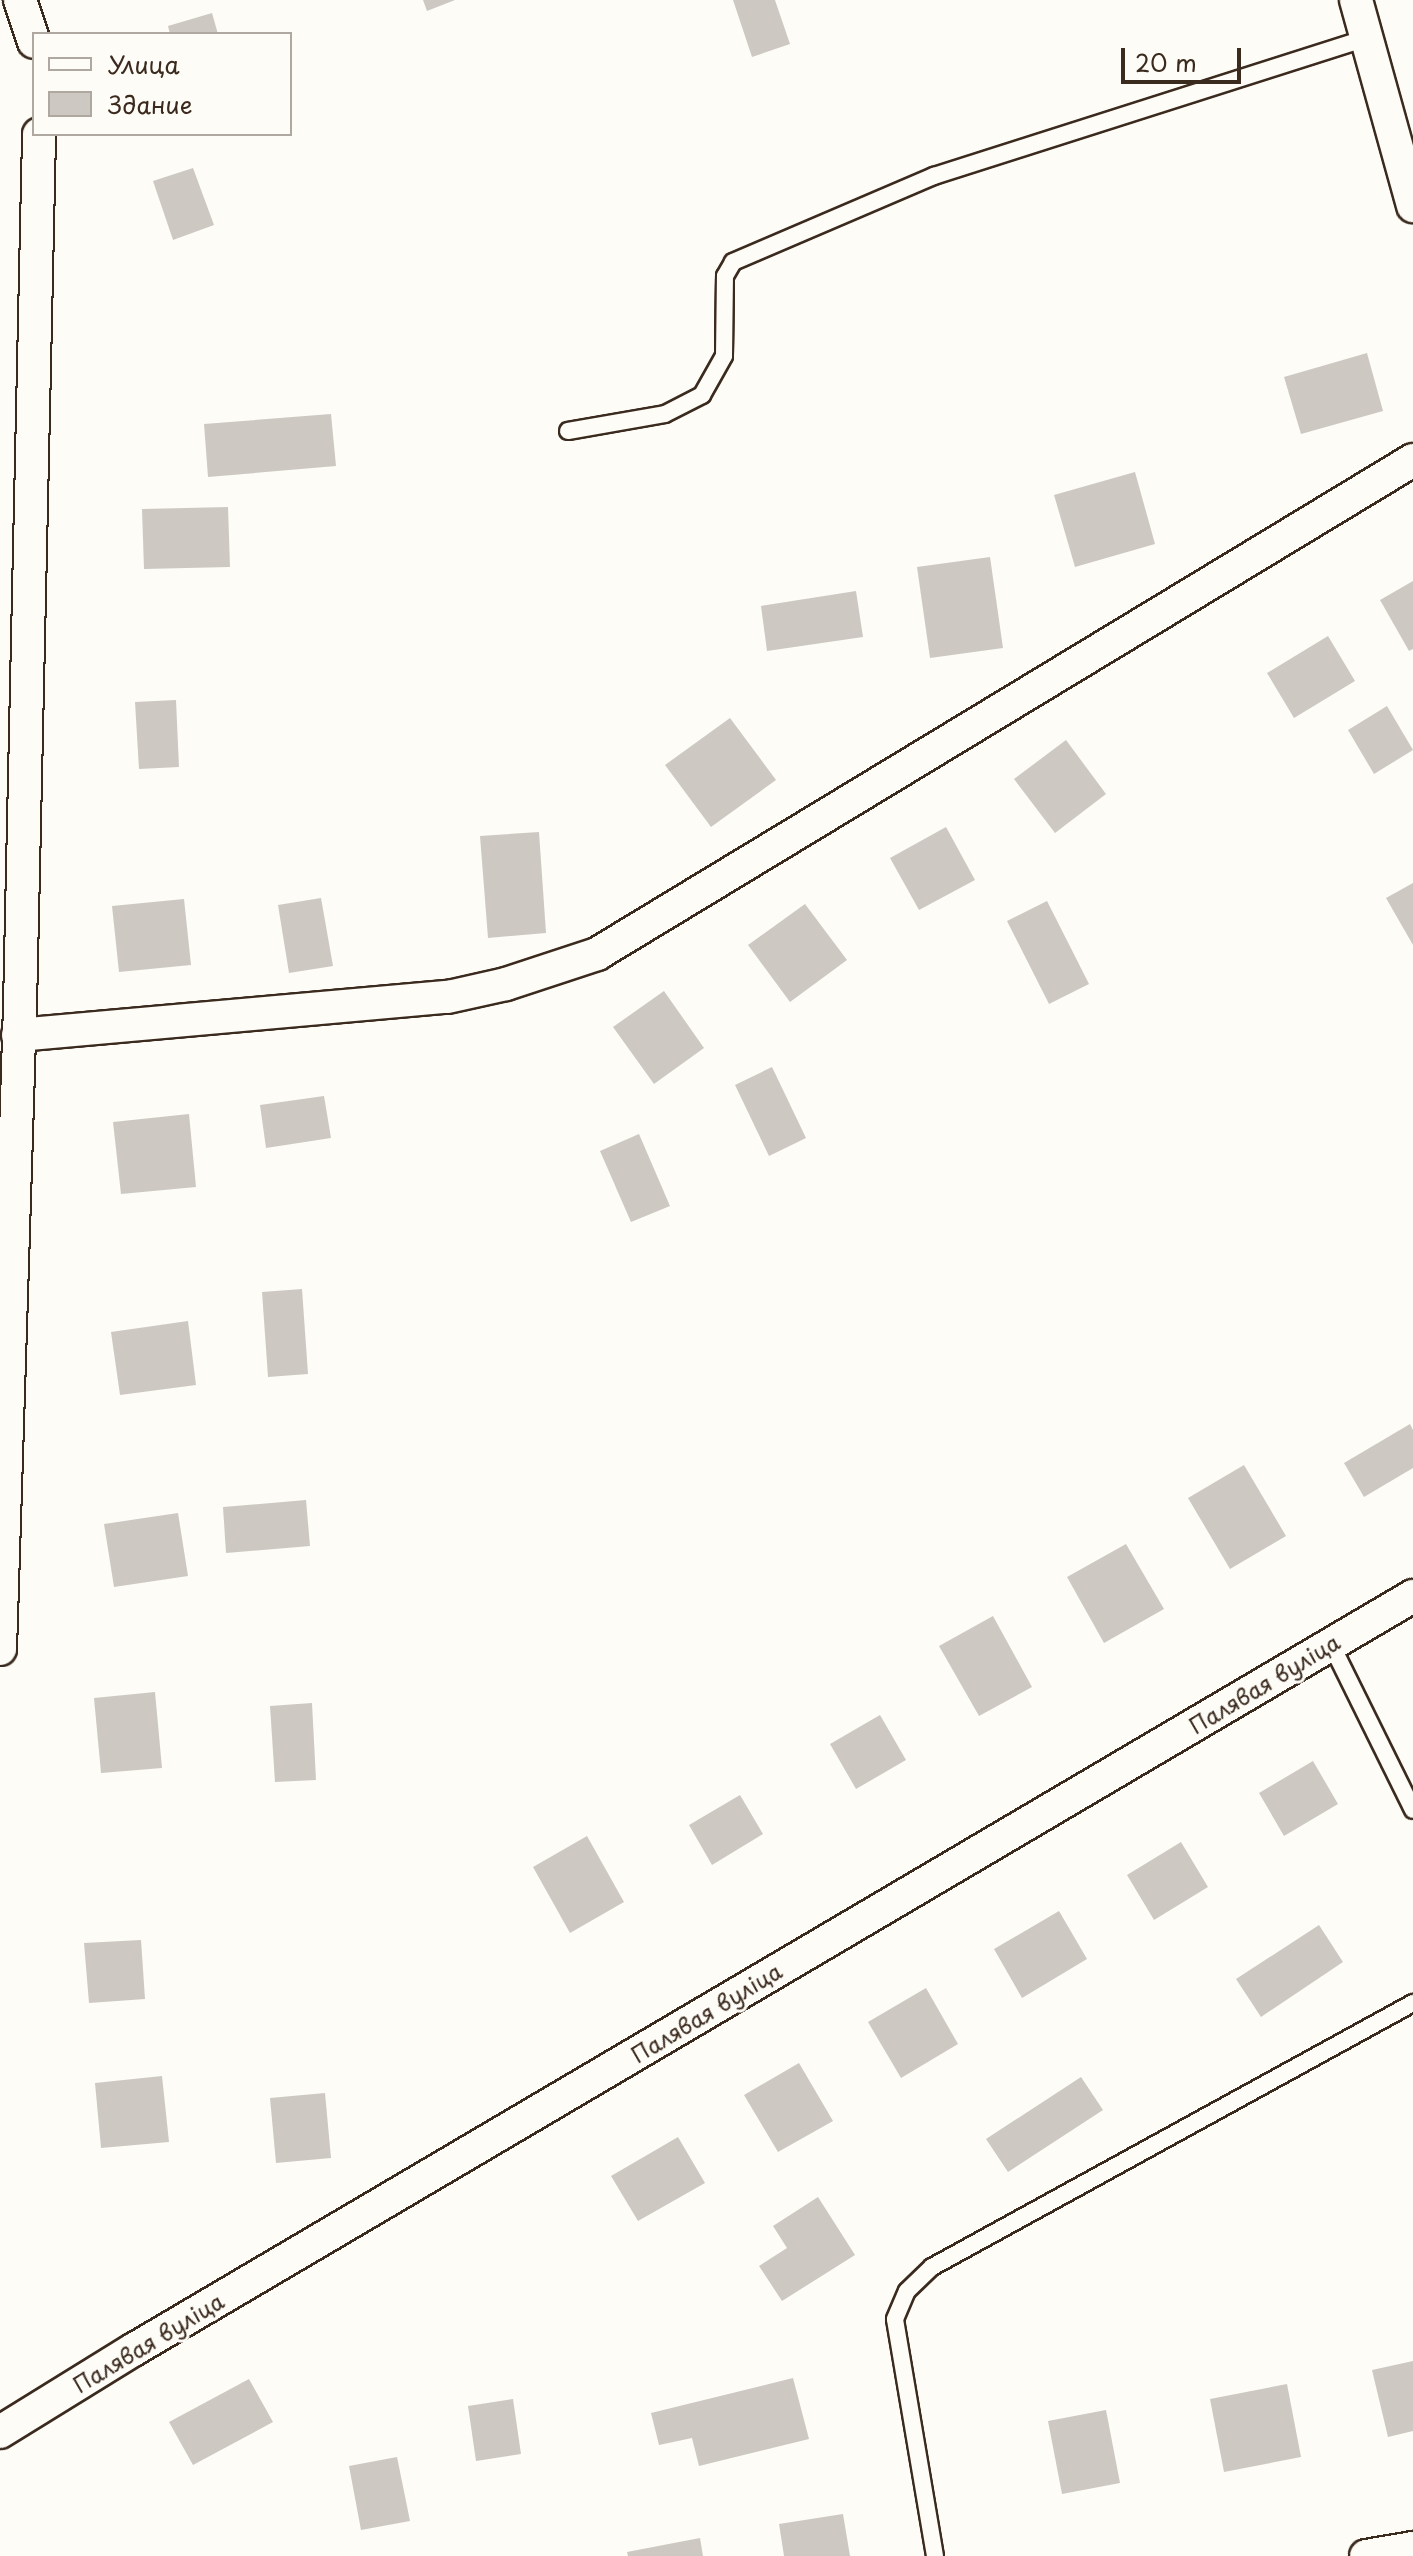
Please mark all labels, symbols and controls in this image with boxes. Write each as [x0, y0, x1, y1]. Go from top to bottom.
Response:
legend [32, 32, 292, 136]
scale bar [1125, 32, 1245, 82]
text: 20 m [1135, 44, 1197, 80]
text: Улица [108, 46, 180, 82]
text: Здание [108, 86, 193, 122]
street label: Палявая вуліца [1184, 1627, 1344, 1739]
street label: Палявая вуліца [626, 1956, 786, 2068]
street label: Палявая вуліца [68, 2286, 228, 2398]

